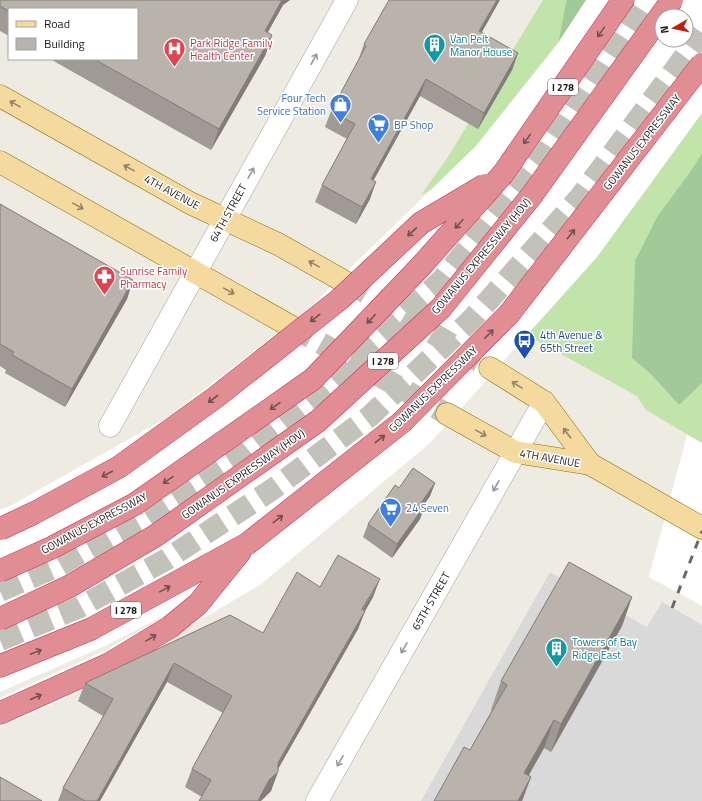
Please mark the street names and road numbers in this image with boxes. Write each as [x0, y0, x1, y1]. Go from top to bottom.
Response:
road number: I 278 [548, 79, 578, 95]
street label: GOWANUS EXPRESSWAY [599, 91, 685, 193]
street label: 4TH AVENUE [141, 171, 203, 213]
street label: 64TH STREET [205, 181, 251, 245]
street label: GOWANUS EXPRESSWAY (HOV) [428, 194, 534, 317]
street label: GOWANUS EXPRESSWAY [385, 342, 481, 436]
road number: I 278 [368, 353, 398, 369]
street label: GOWANUS EXPRESSWAY (HOV) [178, 425, 308, 523]
street label: 4TH AVENUE [519, 445, 581, 471]
street label: GOWANUS EXPRESSWAY [38, 488, 150, 558]
street label: 65TH STREET [408, 569, 454, 633]
road number: I 278 [111, 602, 141, 618]

